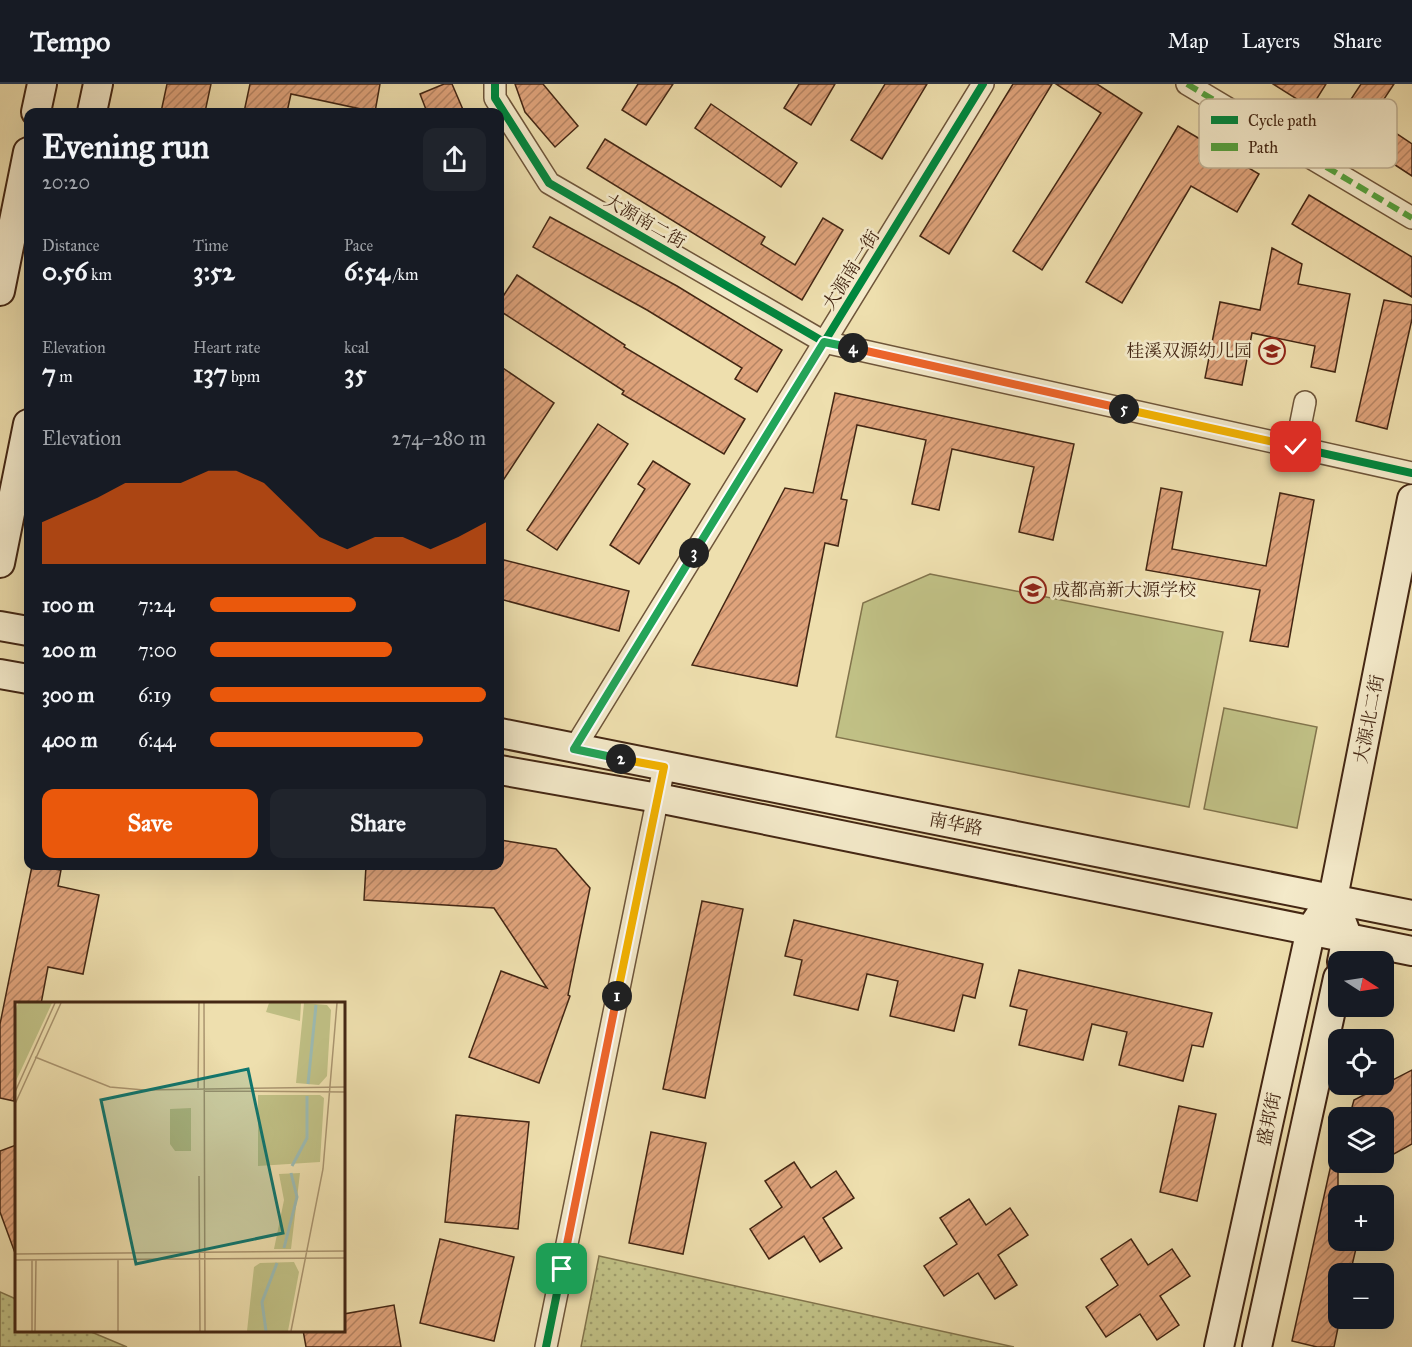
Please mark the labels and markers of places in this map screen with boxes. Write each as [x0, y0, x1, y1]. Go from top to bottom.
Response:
pin: 4 [838, 333, 868, 363]
school or university icon: 桂溪双源幼儿园 [1257, 336, 1287, 366]
place label: 桂溪双源幼儿园 [1126, 340, 1252, 362]
pin: 5 [1109, 394, 1139, 424]
pin [1270, 421, 1321, 472]
pin: 3 [679, 538, 709, 568]
school or university icon: 成都高新大源学校 [1018, 575, 1048, 605]
place label: 成都高新大源学校 [1052, 579, 1196, 601]
pin: 2 [606, 744, 636, 774]
pin: 1 [602, 981, 632, 1011]
pin [536, 1243, 587, 1294]

